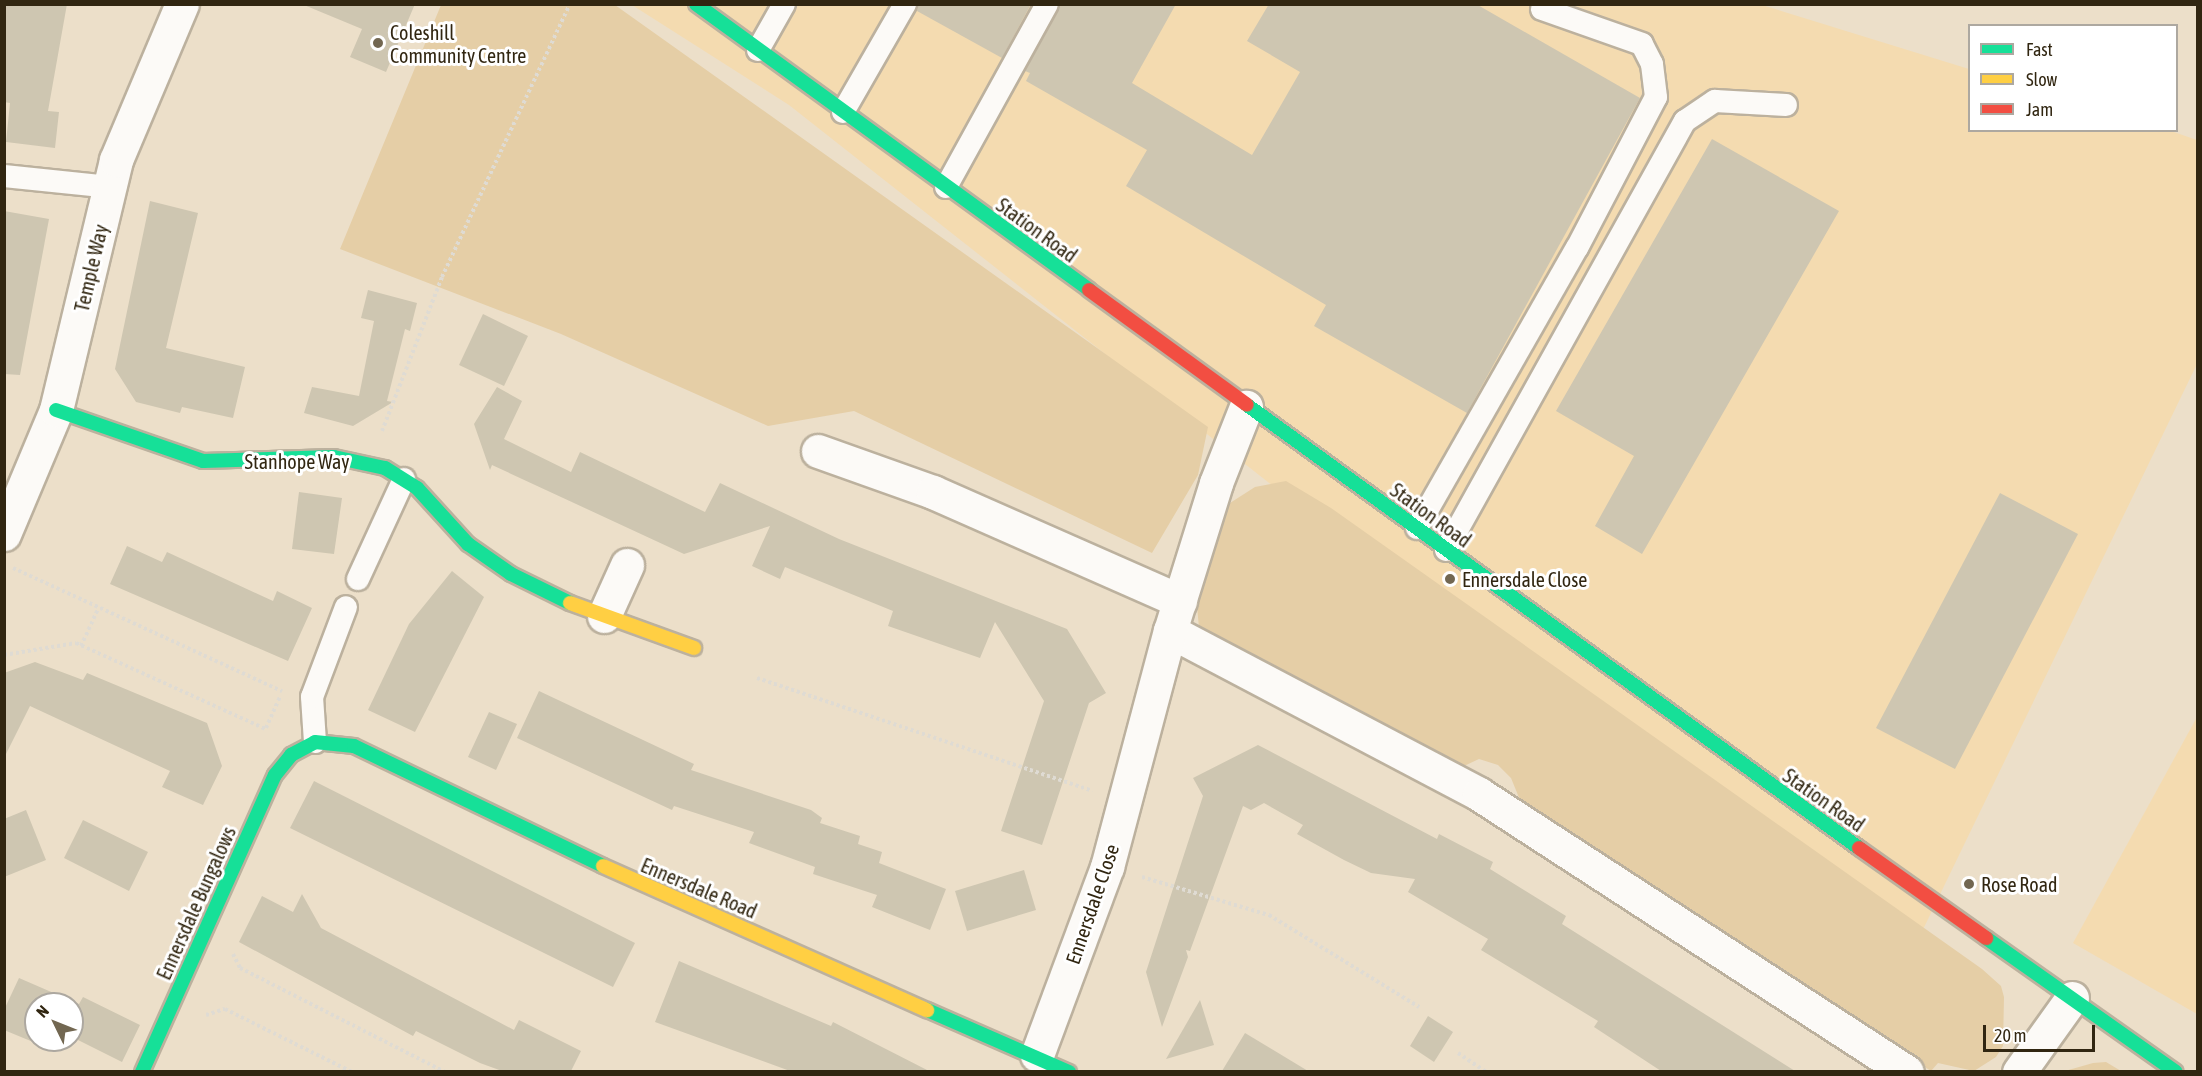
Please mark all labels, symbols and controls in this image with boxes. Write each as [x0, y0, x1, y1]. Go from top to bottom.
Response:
place label: Coleshill Community Centre [390, 20, 526, 67]
legend [1968, 24, 2178, 132]
marker: Coleshill Community Centre [371, 36, 385, 50]
text: Fast [2026, 39, 2053, 60]
text: Slow [2026, 69, 2057, 90]
text: Jam [2026, 99, 2053, 120]
street label: Station Road [992, 193, 1082, 267]
street label: Temple Way [69, 222, 113, 314]
street label: Stanhope Way [245, 449, 349, 473]
street label: Station Road [1386, 478, 1476, 552]
place label: Ennersdale Close [1462, 567, 1587, 591]
marker: Ennersdale Close [1443, 572, 1457, 586]
street label: Station Road [1779, 763, 1869, 837]
street label: Ennersdale Bungalows [151, 823, 241, 983]
street label: Ennersdale Close [1060, 841, 1124, 967]
street label: Ennersdale Road [637, 853, 761, 923]
place label: Rose Road [1981, 872, 2057, 896]
marker: Rose Road [1962, 877, 1976, 891]
north arrow [24, 992, 84, 1052]
text: N [32, 1001, 52, 1021]
scale bar [1986, 1013, 2098, 1051]
text: 20 m [1994, 1025, 2026, 1046]

